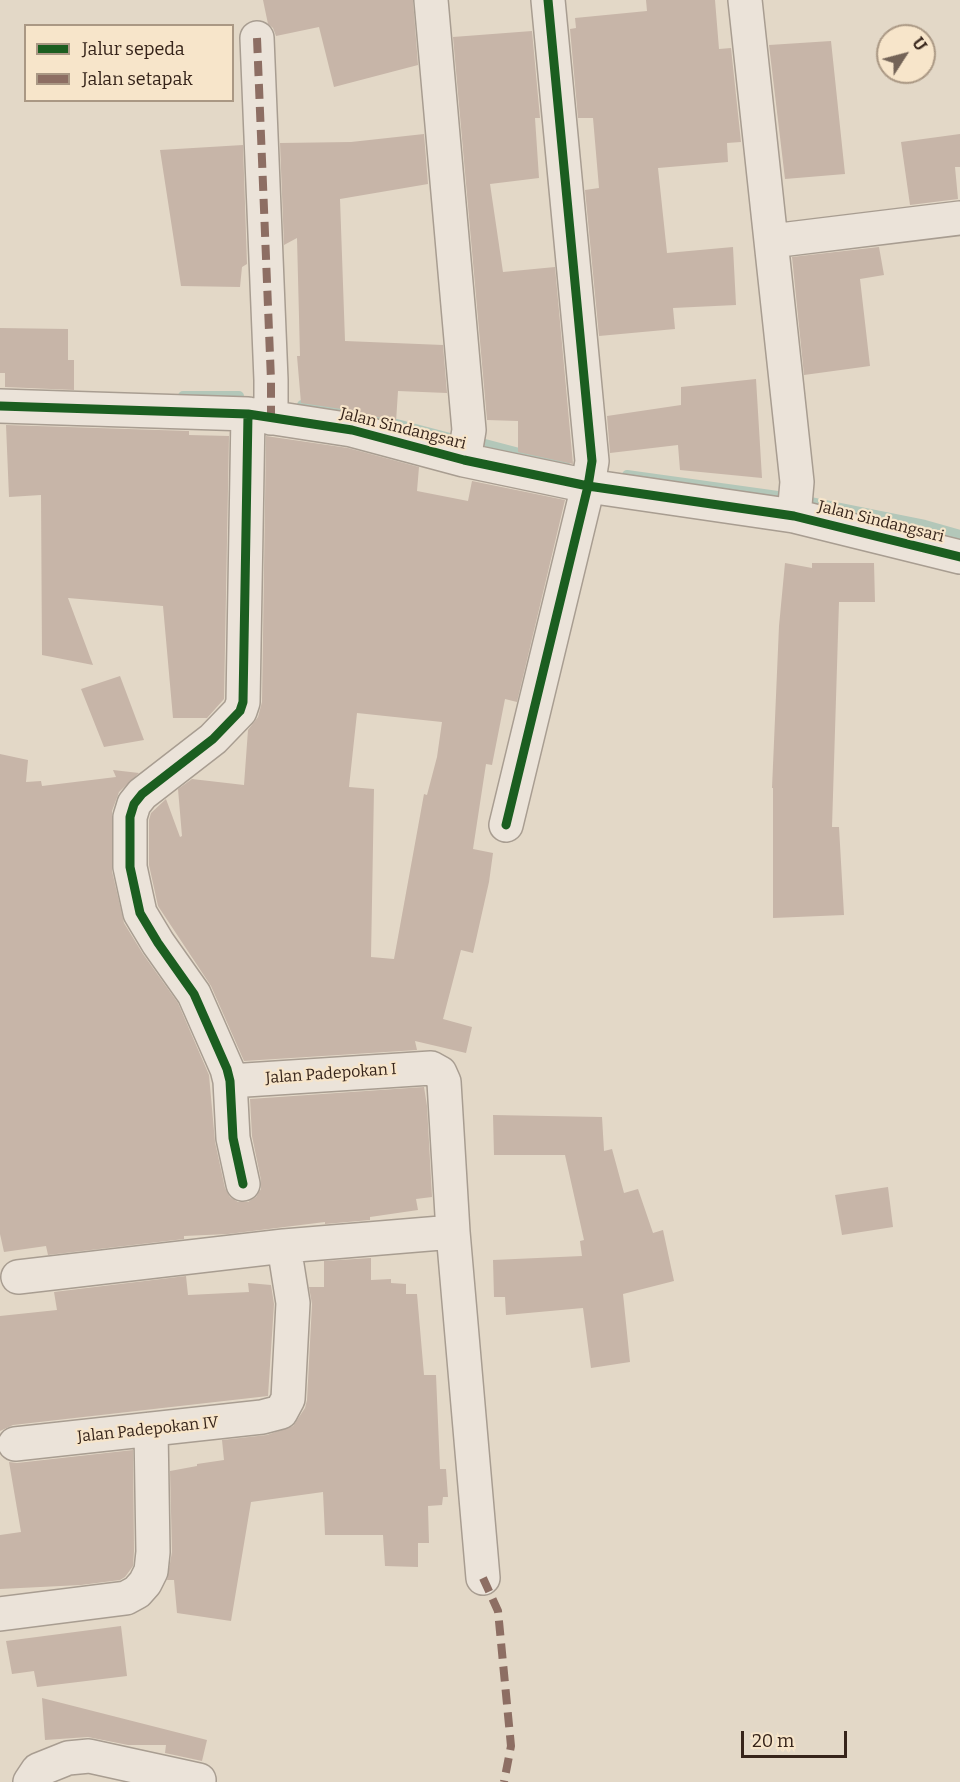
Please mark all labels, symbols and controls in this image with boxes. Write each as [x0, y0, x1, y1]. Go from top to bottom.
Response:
legend [24, 24, 234, 102]
north arrow [876, 24, 936, 84]
text: U [908, 34, 931, 55]
text: Jalur sepeda [82, 38, 185, 60]
text: Jalan setapak [82, 68, 193, 90]
street label: Jalan Sindangsari [338, 404, 468, 454]
street label: Jalan Sindangsari [816, 497, 946, 547]
street label: Jalan Padepokan I [265, 1060, 397, 1088]
street label: Jalan Padepokan IV [76, 1413, 220, 1447]
scale bar [744, 1719, 850, 1757]
text: 20 m [752, 1730, 794, 1752]

